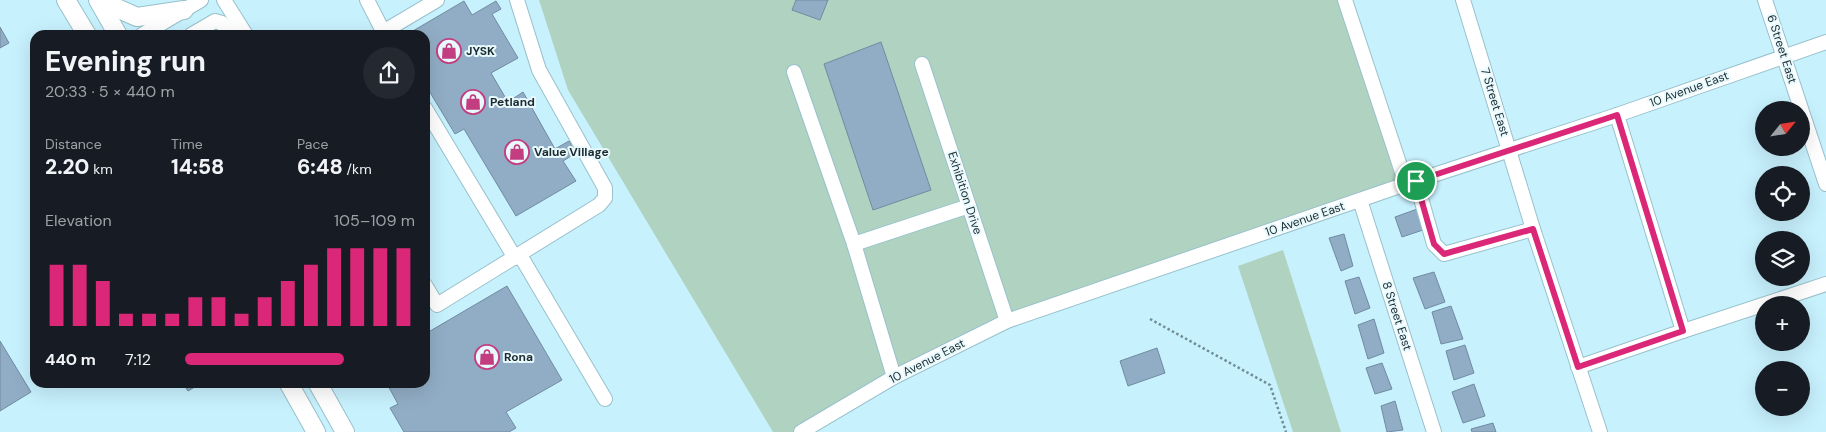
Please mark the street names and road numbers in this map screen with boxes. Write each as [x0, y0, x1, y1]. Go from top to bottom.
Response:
street label: 6 Street East [1763, 12, 1801, 86]
street label: 7 Street East [1477, 66, 1513, 138]
street label: 10 Avenue East [1647, 67, 1731, 111]
street label: Exhibition Drive [944, 150, 986, 237]
street label: 10 Avenue East [1263, 198, 1347, 240]
street label: 8 Street East [1378, 280, 1416, 353]
street label: 10 Avenue East [886, 335, 968, 387]

